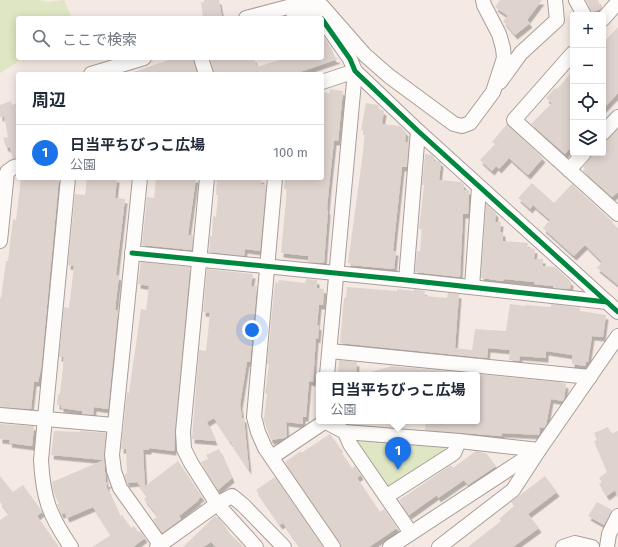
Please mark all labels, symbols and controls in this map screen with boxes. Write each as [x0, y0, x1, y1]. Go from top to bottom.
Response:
map controls [570, 12, 606, 156]
button: + [570, 12, 606, 48]
search box [16, 16, 324, 60]
icon: search [30, 27, 52, 49]
text: ここで検索 [62, 31, 137, 49]
button: − [570, 48, 606, 84]
button: locate [570, 84, 606, 120]
text: 周辺 [32, 90, 66, 111]
button: layers [570, 120, 606, 156]
text: 日当平ちびっこ広場 [70, 136, 205, 154]
text: 1 [42, 145, 48, 160]
text: 100 m [273, 145, 308, 160]
text: 公園 [70, 157, 96, 172]
your location [242, 320, 262, 340]
popup [316, 372, 480, 424]
text: 日当平ちびっこ広場 [330, 381, 466, 399]
text: 公園 [330, 402, 357, 417]
pin: 1 [385, 437, 411, 470]

